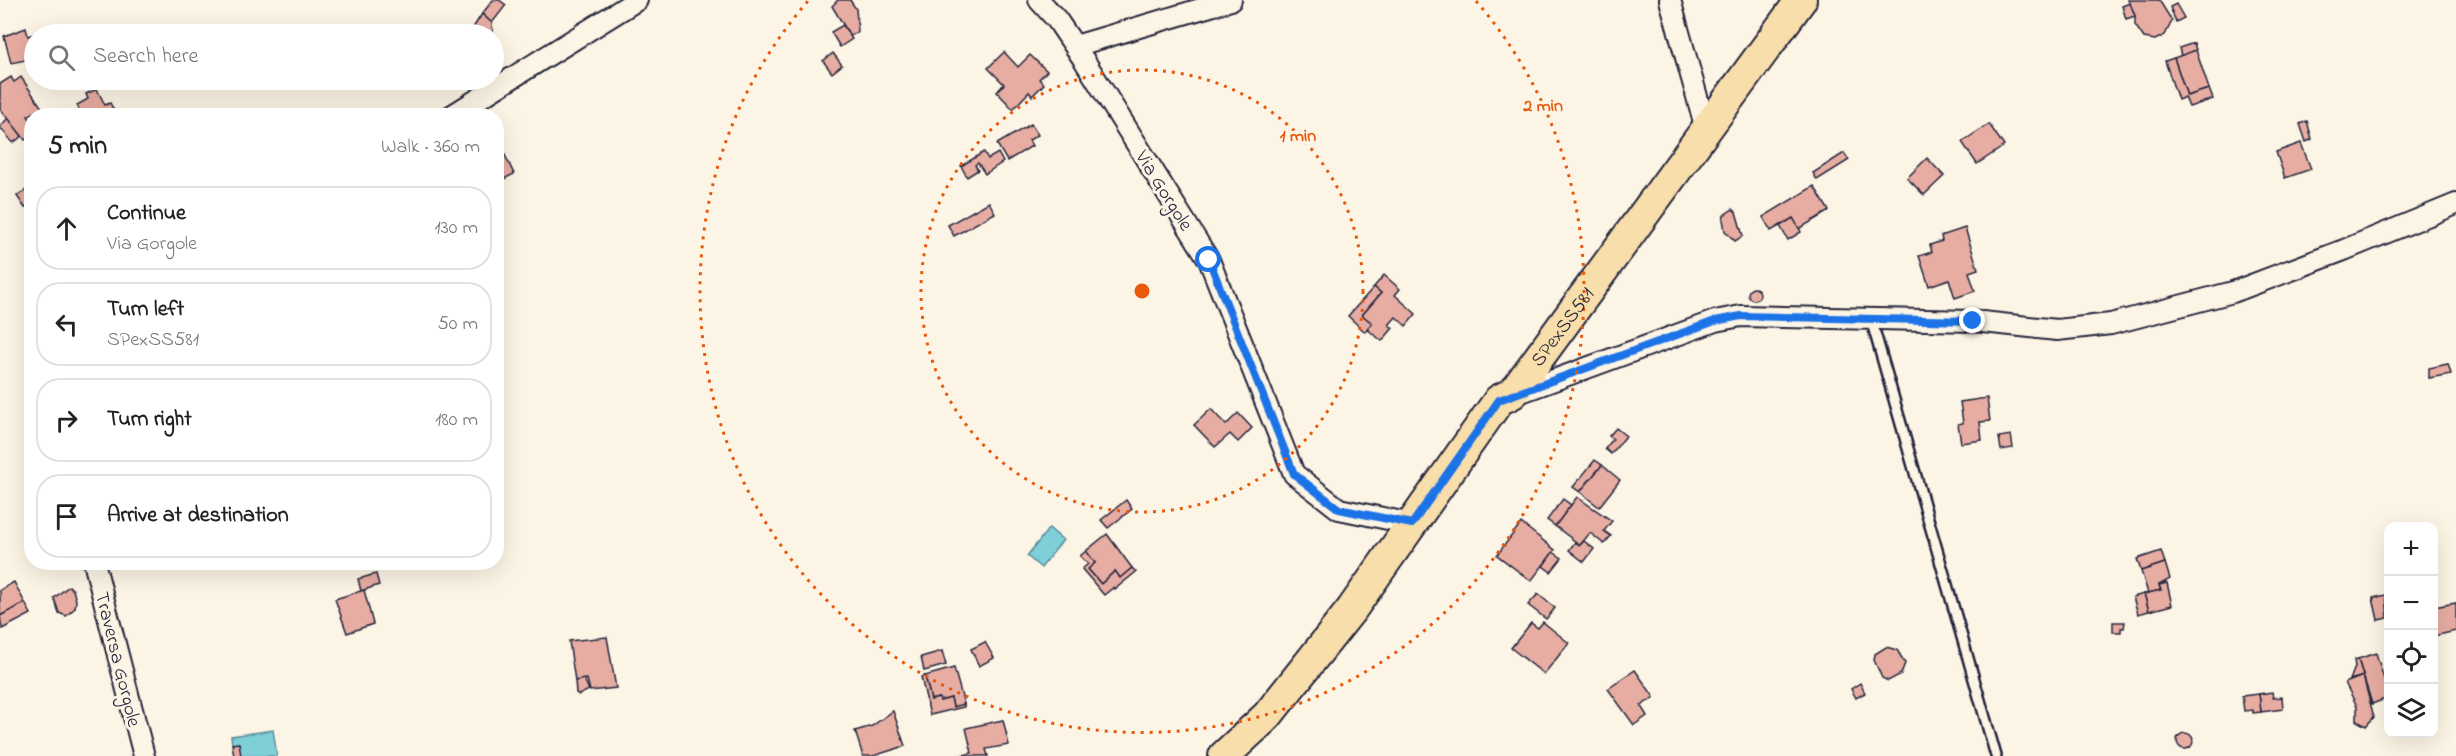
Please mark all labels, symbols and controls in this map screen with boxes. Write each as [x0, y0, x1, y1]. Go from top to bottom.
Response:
search box [24, 24, 504, 90]
icon: search [45, 41, 78, 74]
text: Search here [93, 41, 198, 73]
text: 2 min [1522, 94, 1563, 120]
text: 1 min [1280, 124, 1316, 150]
text: 5 min [48, 128, 107, 166]
text: Walk · 360 m [381, 133, 480, 162]
street label: Via Gorgole [1125, 145, 1199, 238]
text: Continue [107, 198, 186, 230]
icon: ahead [50, 212, 83, 245]
text: 130 m [434, 214, 478, 243]
text: Via Gorgole [107, 230, 197, 259]
route start [1195, 246, 1221, 272]
centre of rings [1132, 281, 1152, 301]
street label: SPexSS581 [1525, 282, 1603, 374]
text: Turn left [107, 294, 184, 326]
route end [1959, 307, 1985, 333]
icon: left [50, 308, 83, 341]
text: 50 m [437, 310, 478, 339]
text: SPexSS581 [107, 326, 199, 355]
icon: right [50, 404, 83, 437]
text: Turn right [107, 404, 192, 436]
text: 180 m [435, 406, 478, 435]
icon: arrive [50, 500, 83, 533]
text: Arrive at destination [107, 500, 289, 532]
map controls [2384, 522, 2438, 738]
button: + [2384, 522, 2438, 576]
button: − [2384, 576, 2438, 630]
street label: Traversa Gorgole [85, 589, 147, 730]
button: locate [2384, 630, 2438, 684]
button: layers [2384, 684, 2438, 738]

